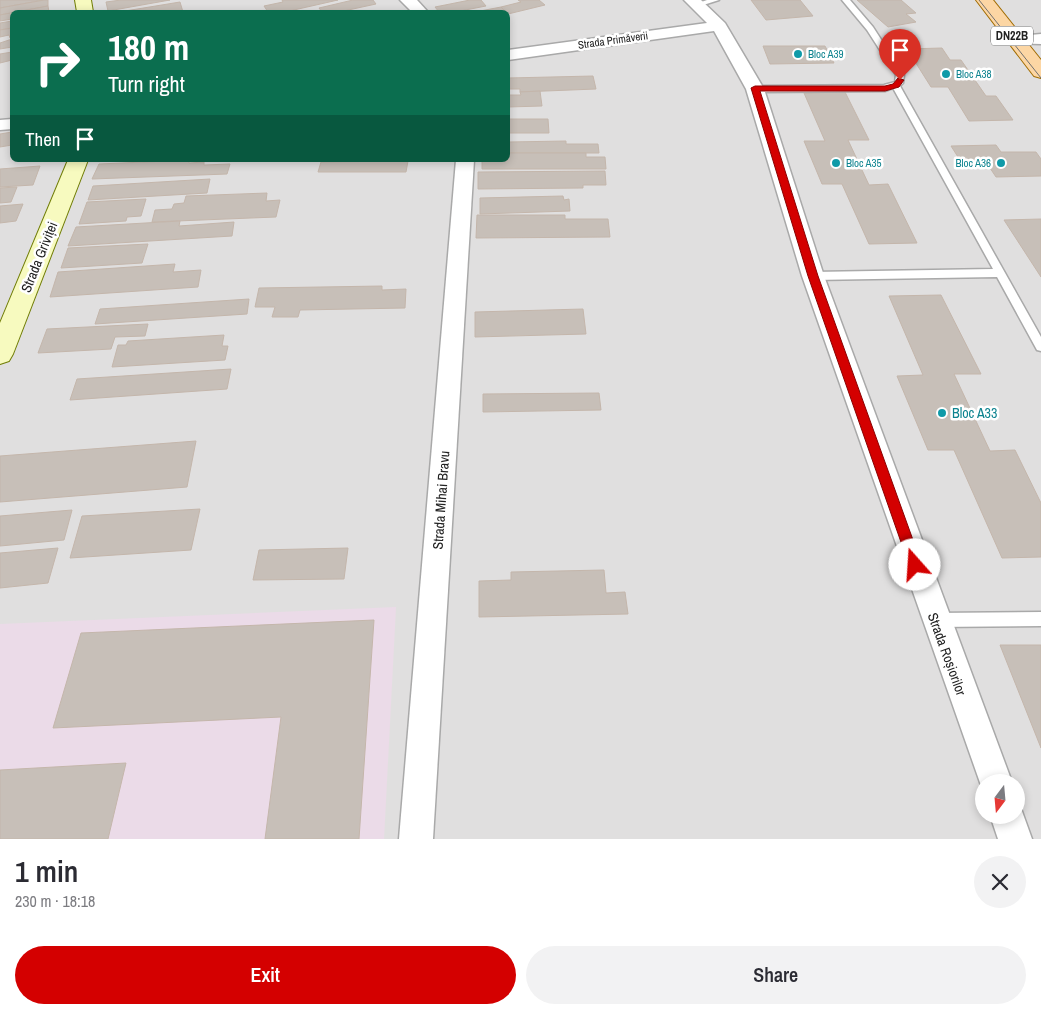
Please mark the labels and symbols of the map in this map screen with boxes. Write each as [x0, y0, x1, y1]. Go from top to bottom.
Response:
road number: DN22B [991, 27, 1033, 46]
street label: Strada Primăverii [577, 28, 649, 52]
pin [879, 29, 921, 80]
place label: Bloc A39 [808, 47, 844, 61]
marker: Bloc A39 [792, 48, 804, 60]
place label: Bloc A38 [956, 67, 992, 81]
marker: Bloc A38 [940, 68, 952, 80]
place label: Bloc A35 [846, 156, 882, 170]
place label: Bloc A36 [955, 156, 991, 170]
marker: Bloc A35 [830, 157, 842, 169]
marker: Bloc A36 [995, 157, 1007, 169]
street label: Strada Griviței [17, 219, 61, 295]
place label: Bloc A33 [952, 404, 997, 422]
marker: Bloc A33 [936, 407, 948, 419]
street label: Strada Mihai Bravu [429, 450, 453, 550]
position arrow [888, 538, 940, 590]
street label: Strada Roșiorilor [924, 610, 970, 698]
north arrow [975, 774, 1025, 824]

